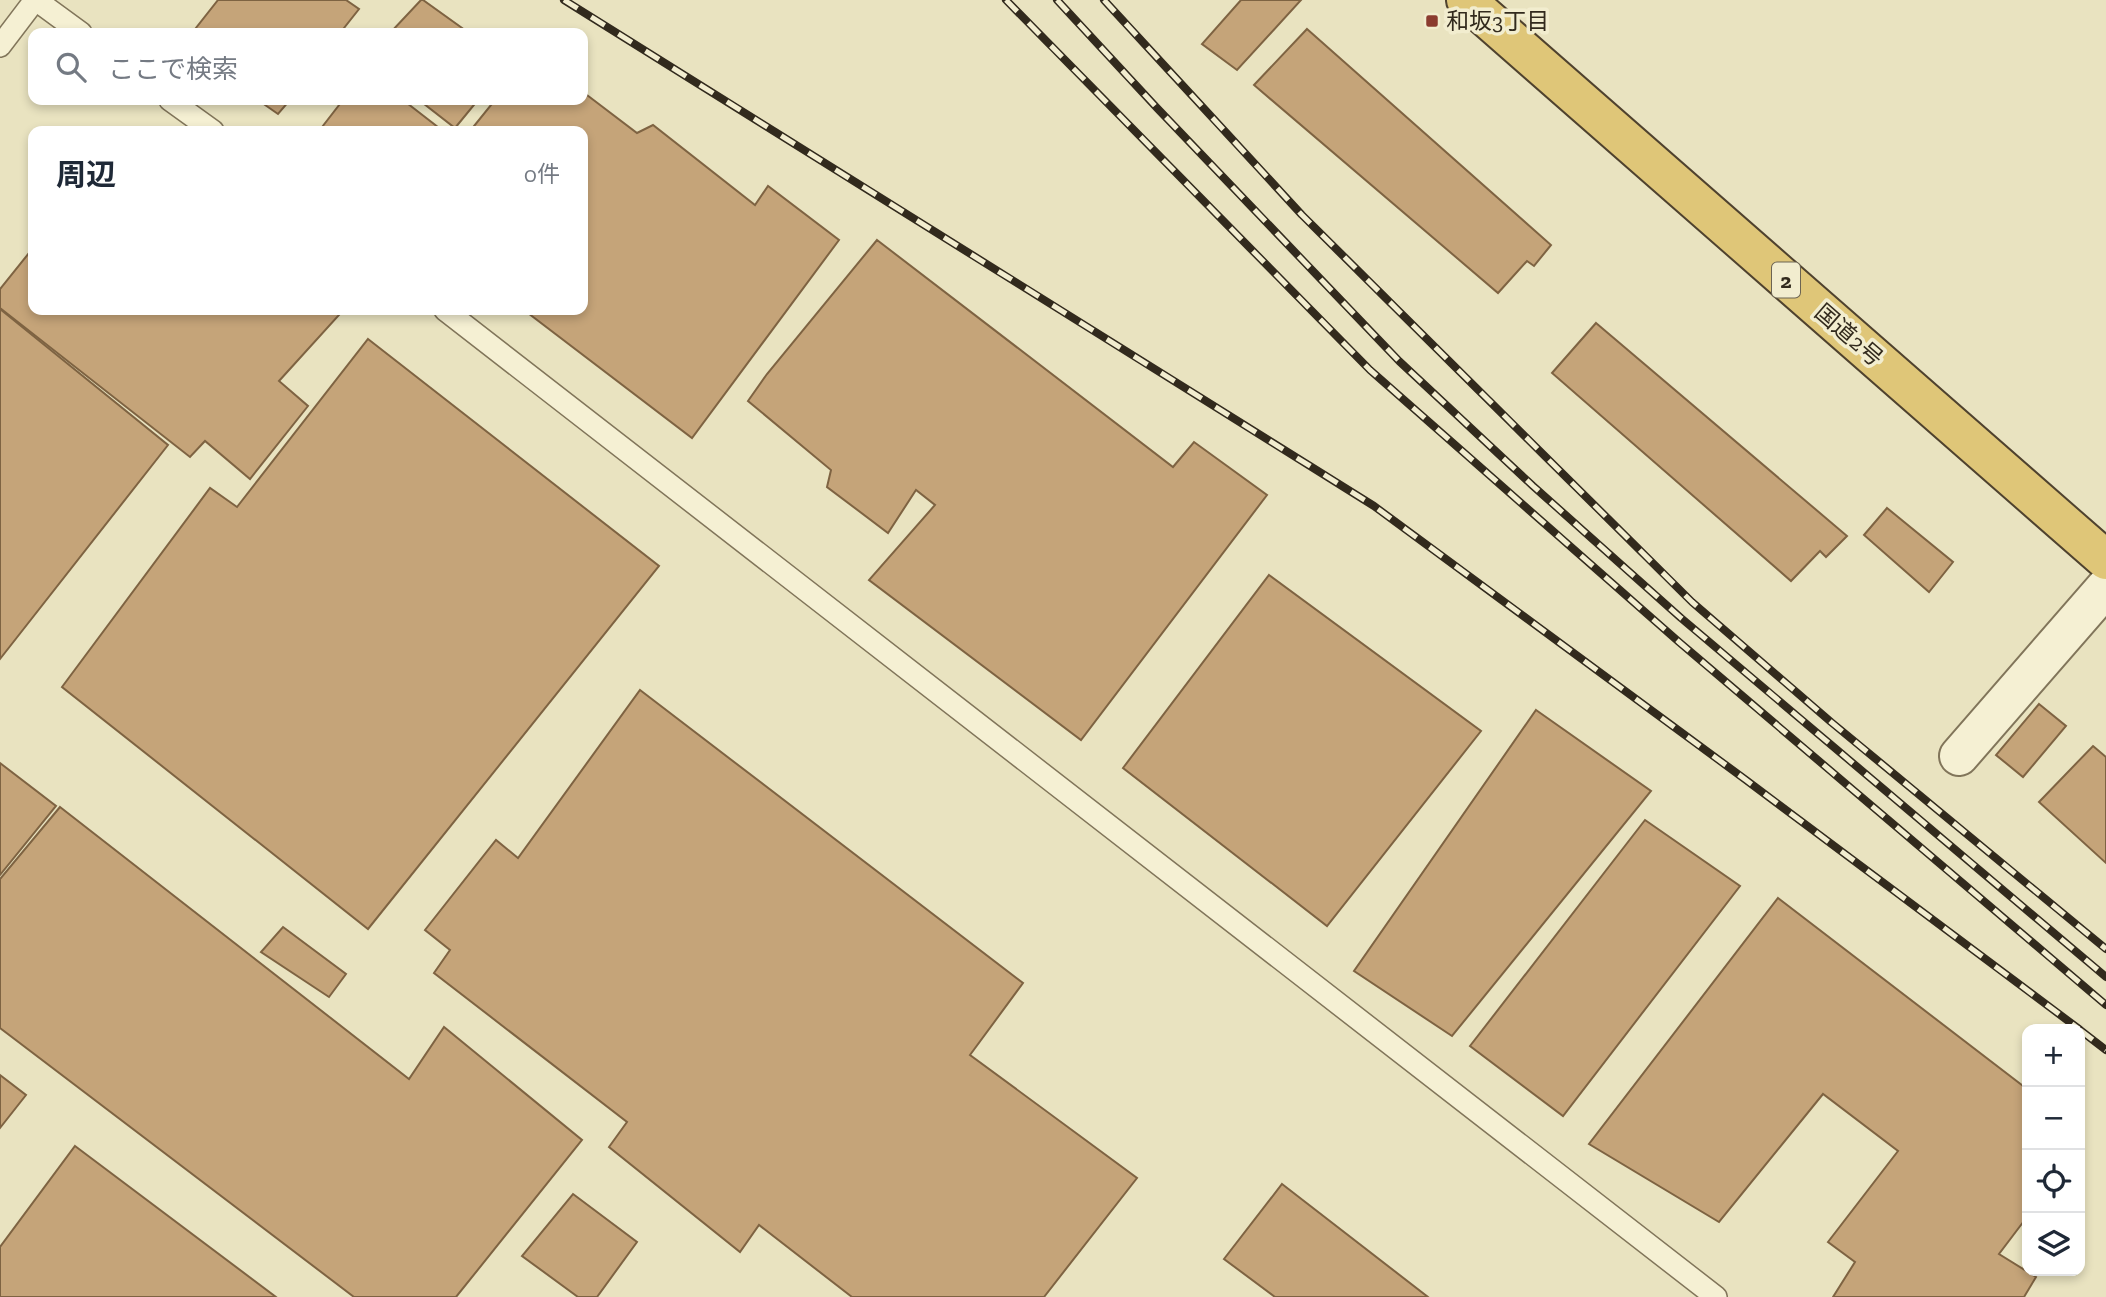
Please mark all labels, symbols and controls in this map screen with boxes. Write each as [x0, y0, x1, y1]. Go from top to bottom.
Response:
place label: 和坂3丁目 [1446, 7, 1549, 35]
marker: 和坂3丁目 [1424, 13, 1440, 29]
search box [28, 28, 588, 105]
icon: search [52, 48, 90, 86]
text: ここで検索 [108, 53, 238, 85]
text: 周辺 [56, 157, 116, 193]
text: 0件 [524, 160, 560, 188]
road number: 2 [1772, 262, 1800, 298]
street label: 国道2号 [1809, 298, 1889, 372]
map controls [2022, 1024, 2085, 1276]
button: + [2022, 1024, 2085, 1087]
button: − [2022, 1087, 2085, 1150]
button: locate [2022, 1150, 2085, 1213]
button: layers [2022, 1213, 2085, 1276]

